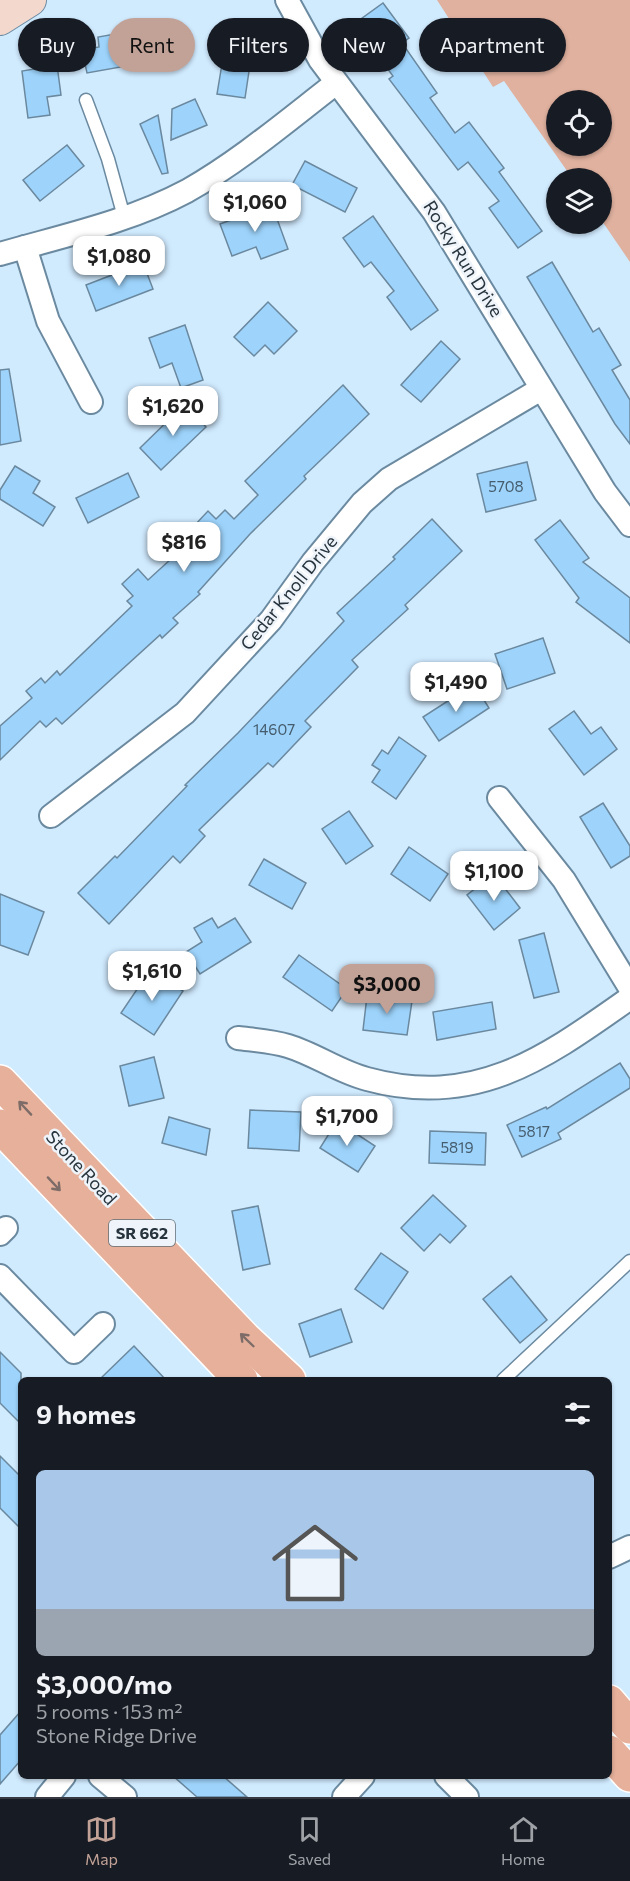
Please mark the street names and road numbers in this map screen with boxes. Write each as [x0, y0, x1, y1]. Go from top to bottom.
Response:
street label: Rocky Run Drive [419, 196, 508, 321]
street label: Cedar Knoll Drive [235, 530, 341, 654]
street label: Stone Road [42, 1126, 122, 1209]
road number: SR 662 [109, 1220, 175, 1246]

